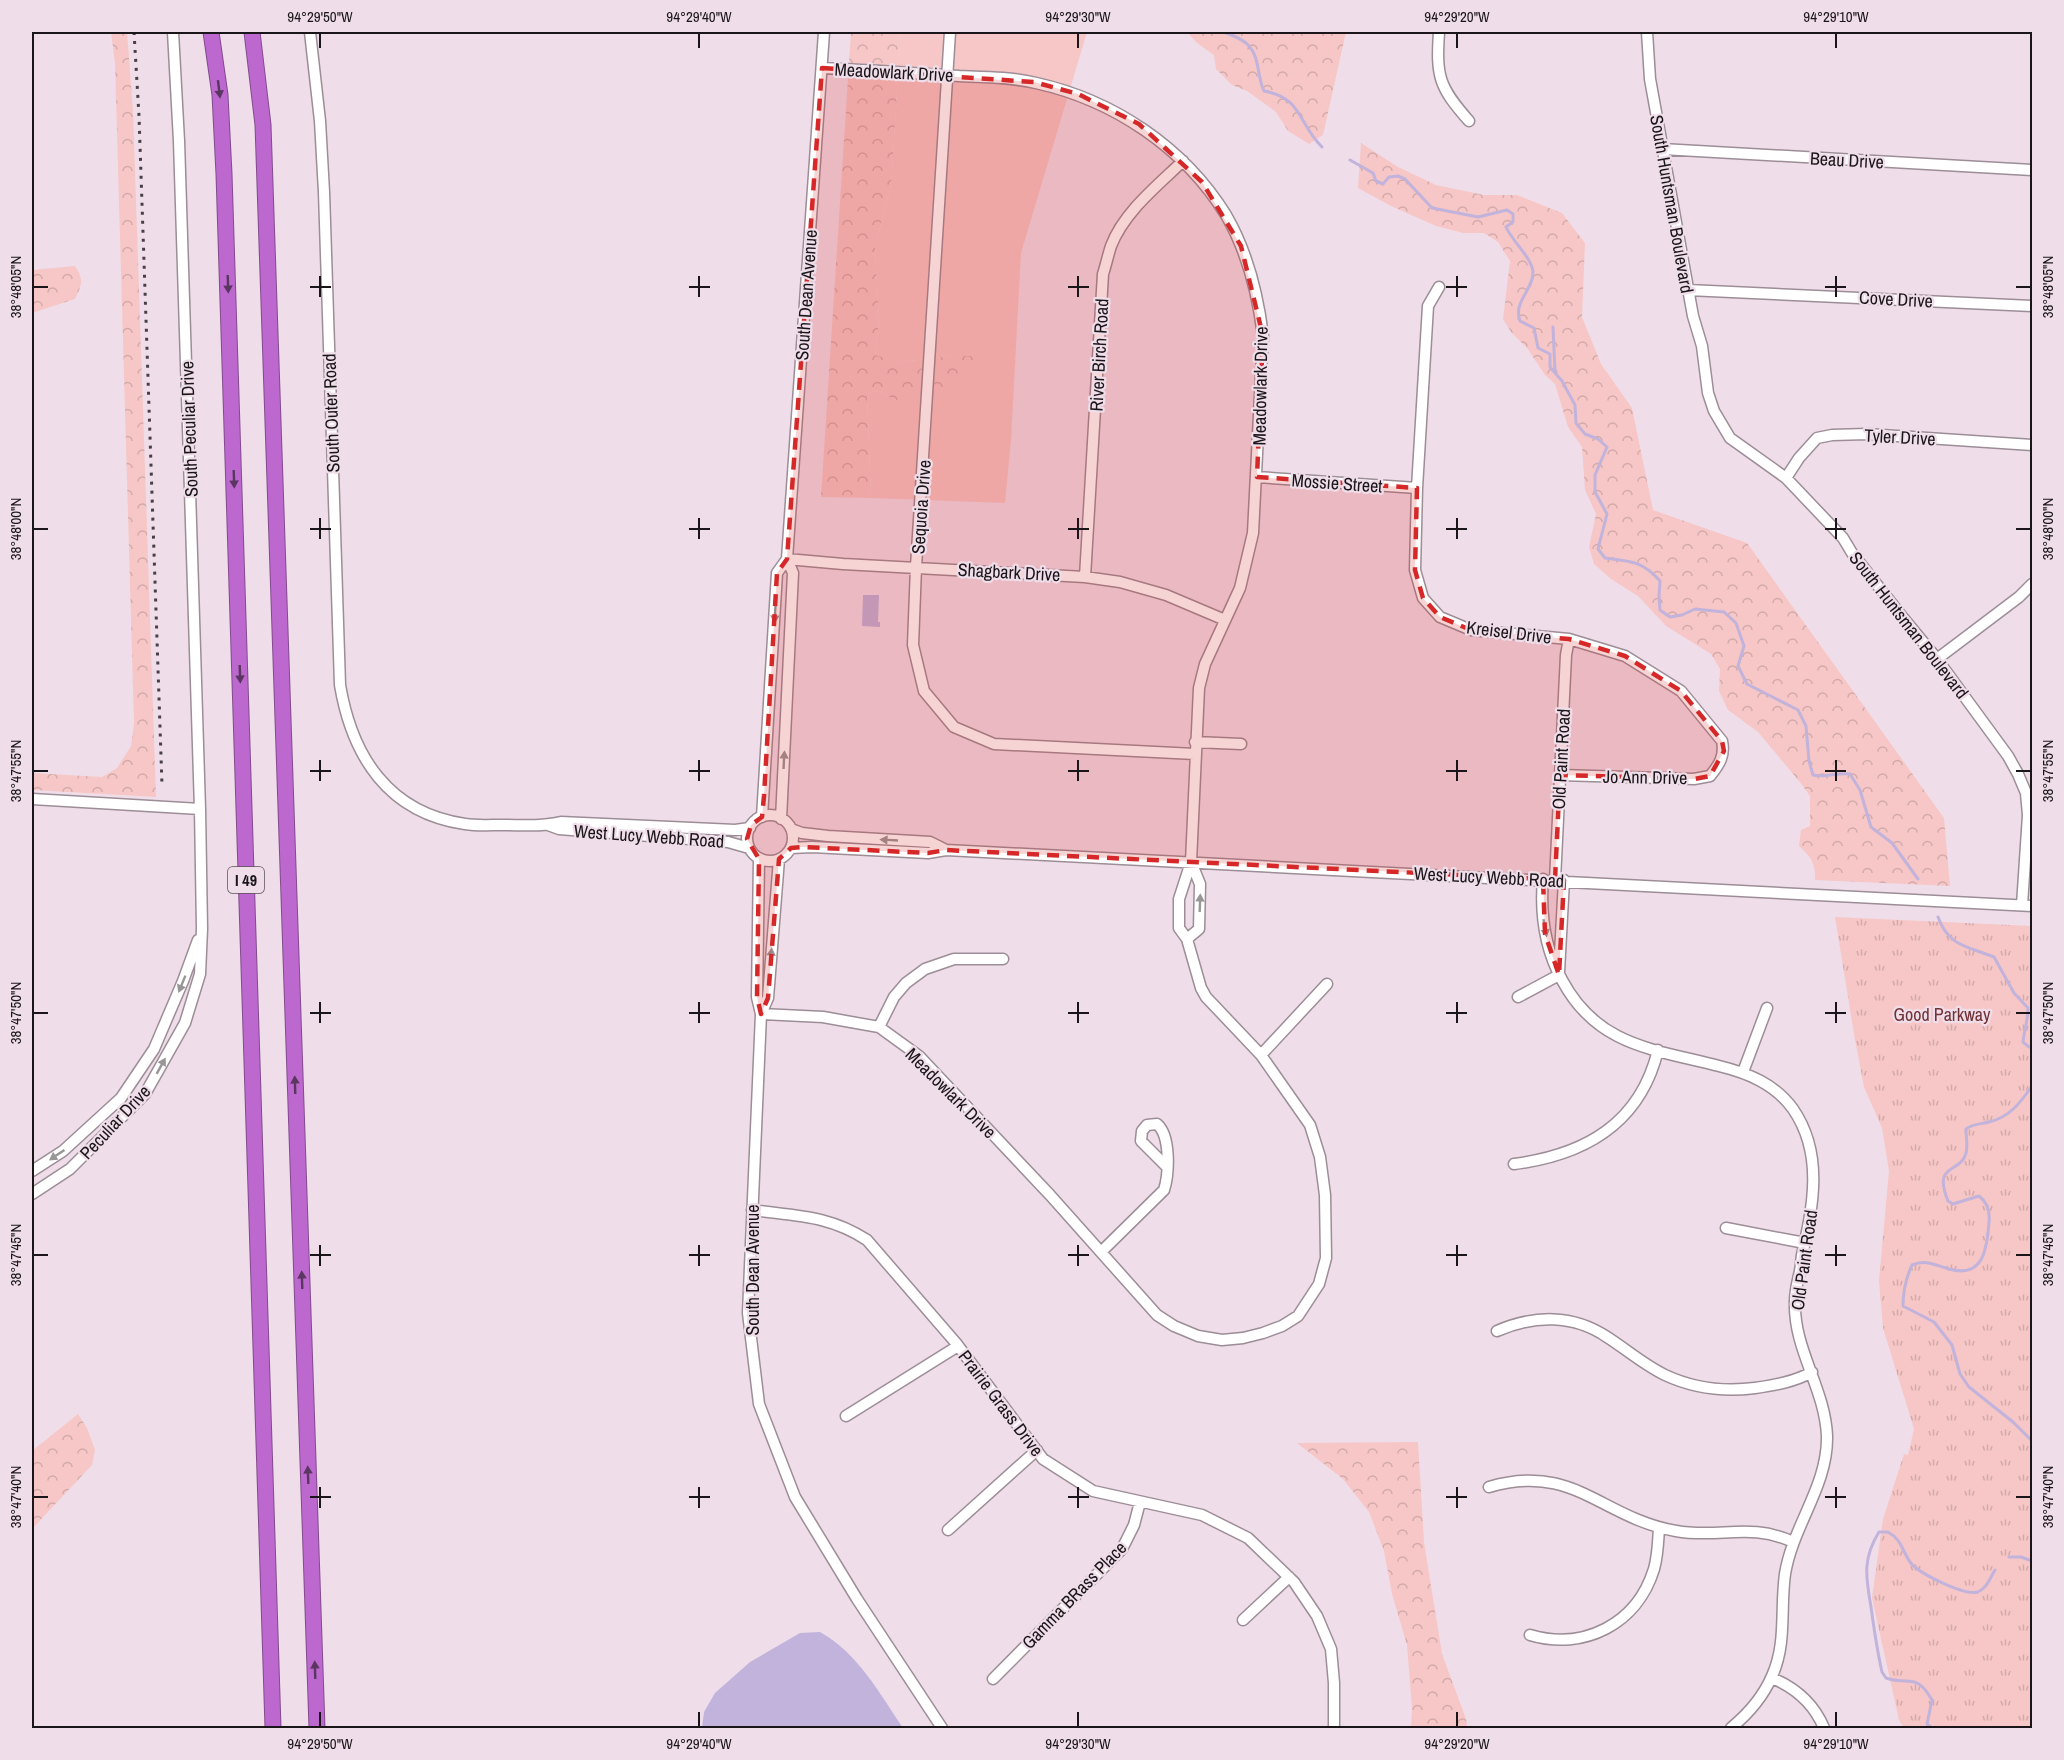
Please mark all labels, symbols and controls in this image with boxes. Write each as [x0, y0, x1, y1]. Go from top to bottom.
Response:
text: 94°29'50"W [287, 6, 353, 27]
text: 94°29'40"W [666, 6, 732, 27]
text: 94°29'30"W [1045, 6, 1111, 27]
text: 94°29'20"W [1424, 6, 1490, 27]
text: 94°29'10"W [1803, 6, 1869, 27]
street label: Meadowlark Drive [834, 56, 954, 88]
one-way arrow [214, 80, 224, 99]
street label: South Huntsman Boulevard [1644, 113, 1700, 295]
street label: Beau Drive [1809, 146, 1885, 174]
street label: South Dean Avenue [789, 229, 823, 361]
text: 38°48'05"N [5, 256, 26, 318]
text: 38°48'05"N [2037, 256, 2058, 318]
one-way arrow [223, 275, 232, 294]
street label: Cove Drive [1858, 285, 1934, 313]
street label: River Birch Road [1084, 298, 1114, 412]
street label: Meadowlark Drive [1246, 326, 1274, 446]
street label: South Outer Road [316, 353, 346, 473]
street label: South Peculiar Drive [174, 361, 204, 497]
street label: Tyler Drive [1864, 423, 1936, 451]
street label: Sequoia Drive [905, 459, 937, 555]
street label: Mossie Street [1291, 467, 1383, 499]
one-way arrow [229, 470, 239, 489]
text: 38°48'00"N [5, 498, 26, 560]
text: 38°48'00"N [2037, 498, 2058, 560]
street label: South Huntsman Boulevard [1844, 546, 1974, 704]
street label: Shagbark Drive [957, 557, 1061, 587]
one-way arrow [770, 605, 780, 624]
street label: Kreisel Drive [1465, 614, 1553, 650]
one-way arrow [235, 664, 245, 683]
street label: Old Paint Road [1546, 708, 1576, 810]
text: 38°47'55"N [5, 740, 26, 802]
text: 38°47'55"N [2037, 740, 2058, 802]
one-way arrow [780, 751, 789, 770]
street label: Jo Ann Drive [1603, 764, 1687, 790]
street label: West Lucy Webb Road [573, 818, 725, 854]
one-way arrow [880, 835, 899, 844]
street label: West Lucy Webb Road [1413, 861, 1565, 893]
road number: I 49 [228, 867, 264, 893]
one-way arrow [1195, 893, 1205, 912]
one-way arrow [1540, 919, 1549, 938]
one-way arrow [766, 947, 776, 966]
one-way arrow [177, 975, 186, 993]
text: 38°47'50"N [5, 982, 26, 1044]
text: 38°47'50"N [2037, 982, 2058, 1044]
park label: Good Parkway [1894, 1002, 1991, 1027]
street label: Meadowlark Drive [900, 1042, 1002, 1144]
one-way arrow [156, 1057, 166, 1074]
one-way arrow [291, 1076, 300, 1095]
street label: Peculiar Drive [74, 1079, 156, 1165]
one-way arrow [49, 1149, 65, 1160]
street label: South Dean Avenue [740, 1204, 765, 1336]
street label: Old Paint Road [1785, 1208, 1823, 1312]
text: 38°47'45"N [5, 1224, 26, 1286]
text: 38°47'45"N [2037, 1224, 2058, 1286]
one-way arrow [297, 1271, 306, 1290]
street label: Prairie Grass Drive [953, 1345, 1049, 1461]
text: 38°47'40"N [5, 1466, 26, 1528]
one-way arrow [303, 1466, 313, 1485]
text: 38°47'40"N [2037, 1466, 2058, 1528]
street label: Gamma BRass Place [1016, 1536, 1132, 1654]
one-way arrow [310, 1661, 319, 1680]
text: 94°29'50"W [287, 1733, 353, 1754]
text: 94°29'40"W [666, 1733, 732, 1754]
text: 94°29'30"W [1045, 1733, 1111, 1754]
text: 94°29'20"W [1424, 1733, 1490, 1754]
text: 94°29'10"W [1803, 1733, 1869, 1754]

